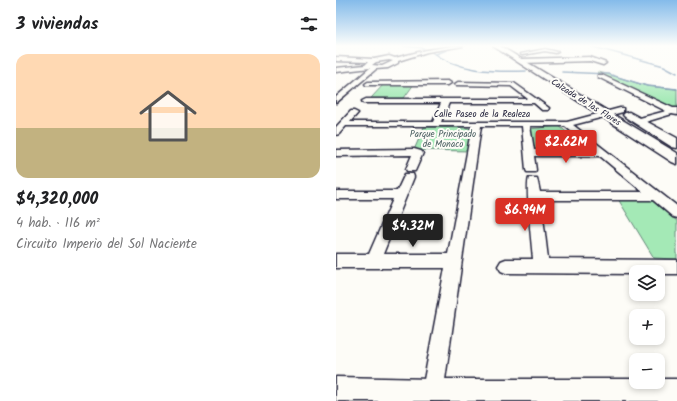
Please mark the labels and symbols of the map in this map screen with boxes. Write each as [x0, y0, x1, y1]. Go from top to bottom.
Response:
street label: Calzada de las Flores [548, 75, 624, 130]
street label: Calle Paseo de la Realeza [434, 107, 530, 122]
park label: Parque Principado de Monaco [410, 127, 476, 152]
pin: $2.62M [533, 130, 599, 164]
pin: $6.94M [492, 198, 558, 232]
pin: $4.32M [380, 214, 446, 248]

